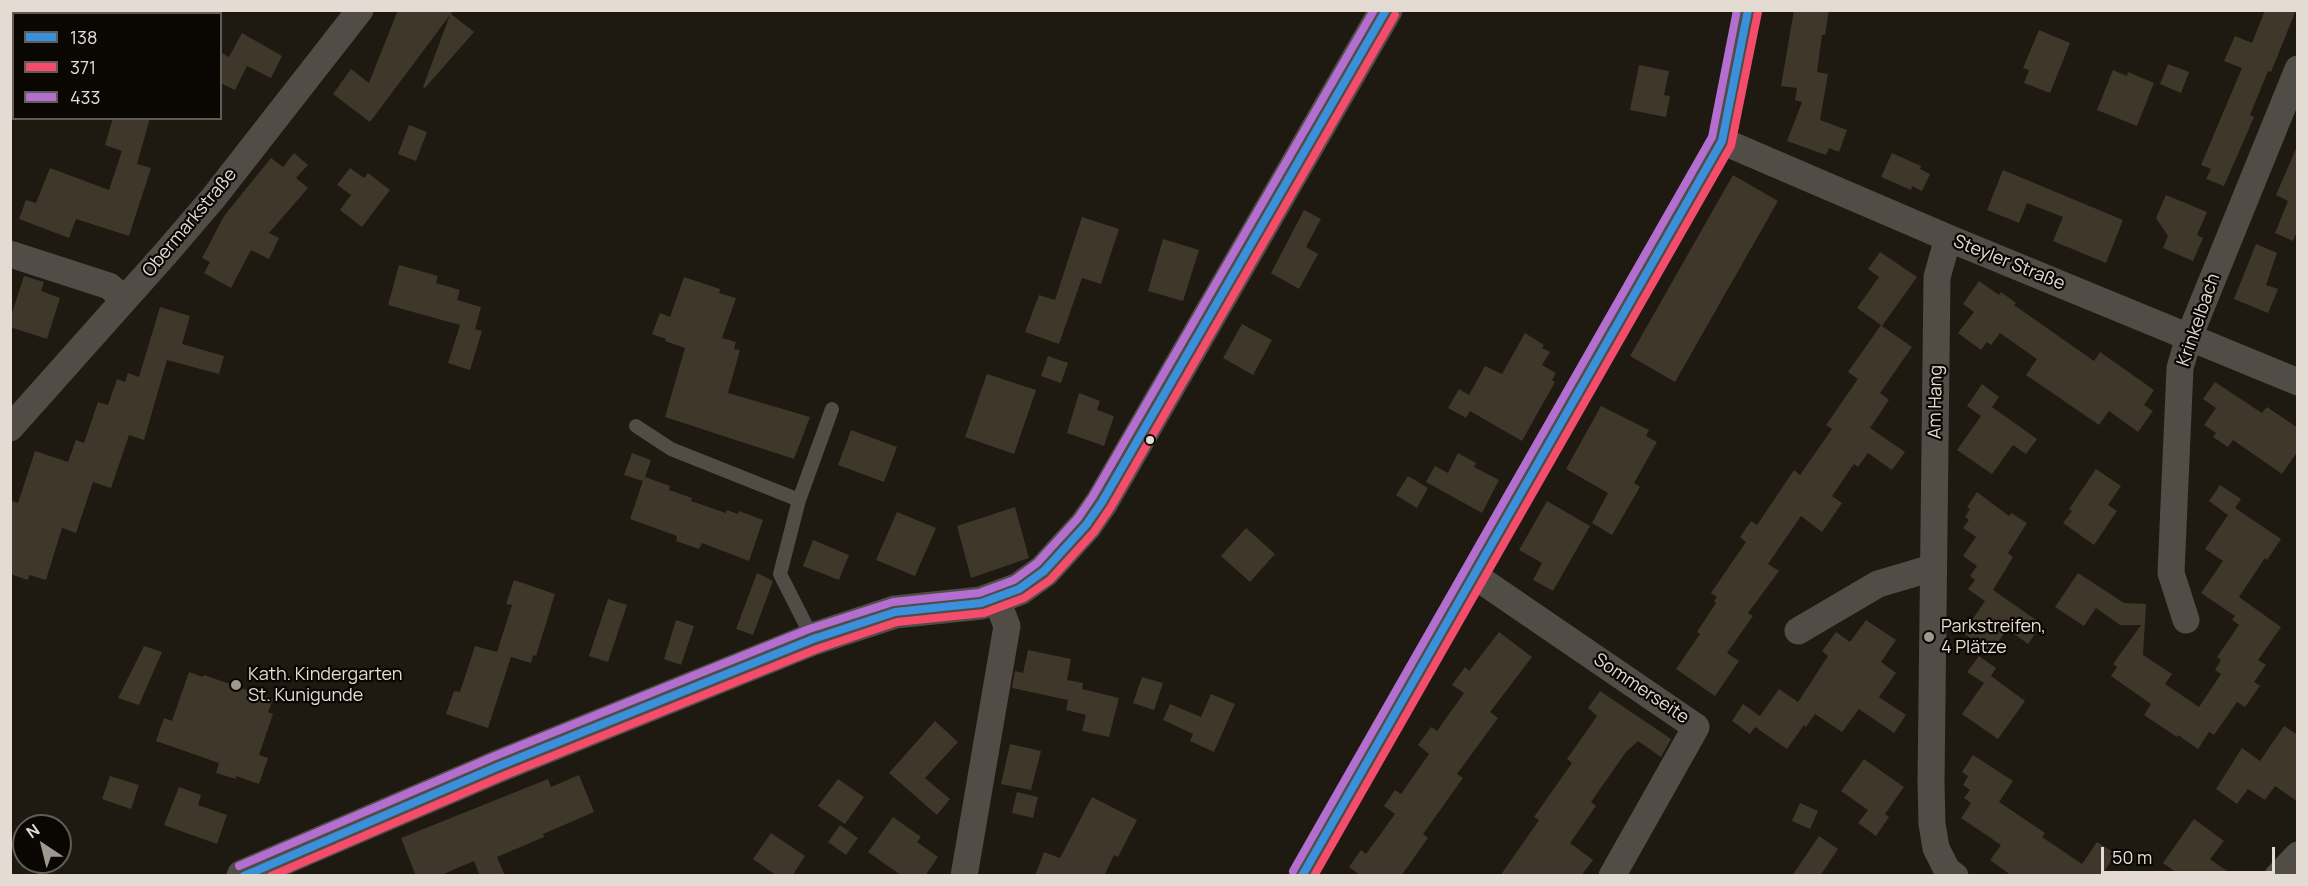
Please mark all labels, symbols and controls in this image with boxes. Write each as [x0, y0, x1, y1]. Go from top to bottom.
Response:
legend [12, 12, 222, 120]
text: 138 [70, 25, 97, 49]
text: 371 [70, 55, 96, 79]
text: 433 [70, 85, 101, 109]
street label: Obermarkstraße [138, 164, 242, 282]
street label: Steyler Straße [1950, 231, 2068, 295]
street label: Krinkelbach [2173, 271, 2225, 369]
street label: Am Hang [1925, 365, 1947, 439]
unlabelled marker [1144, 434, 1156, 446]
place label: Parkstreifen, 4 Plätze [1941, 616, 2046, 658]
marker: Parkstreifen, 4 Plätze [1922, 630, 1936, 644]
street label: Sommerseite [1589, 649, 1693, 729]
place label: Kath. Kindergarten St. Kunigunde [248, 664, 403, 706]
marker: Kath. Kindergarten St. Kunigunde [229, 678, 243, 692]
north arrow [12, 814, 72, 874]
text: N [22, 819, 44, 843]
scale bar [2104, 835, 2278, 873]
text: 50 m [2112, 845, 2152, 869]

